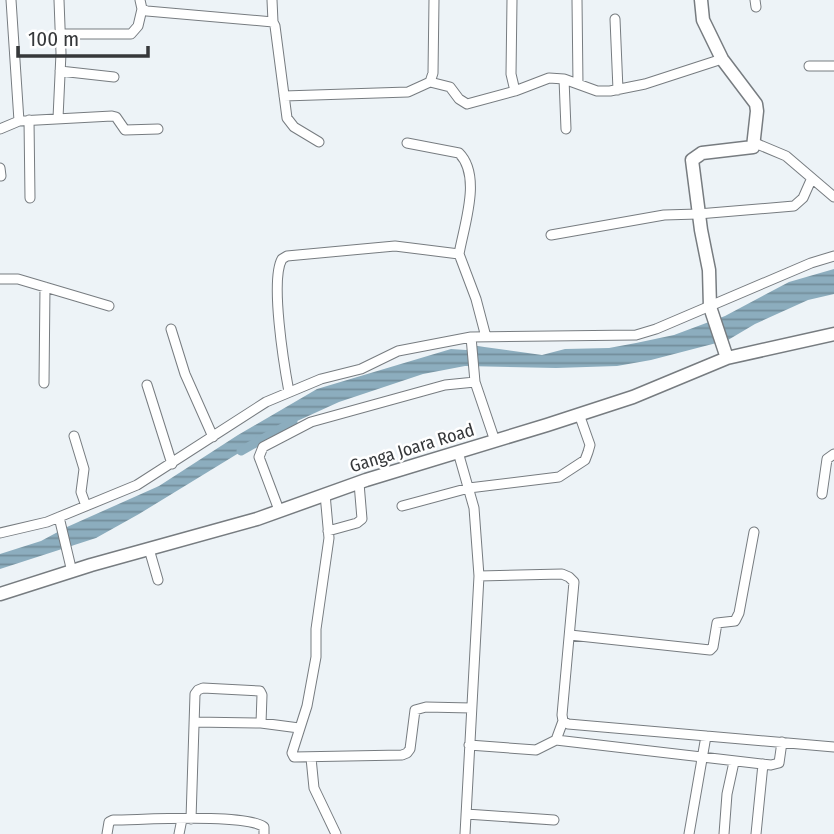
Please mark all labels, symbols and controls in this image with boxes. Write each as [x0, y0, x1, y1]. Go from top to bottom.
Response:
scale bar [18, 14, 147, 58]
text: 100 m [28, 26, 79, 52]
street label: Ganga Joara Road [347, 419, 477, 477]

